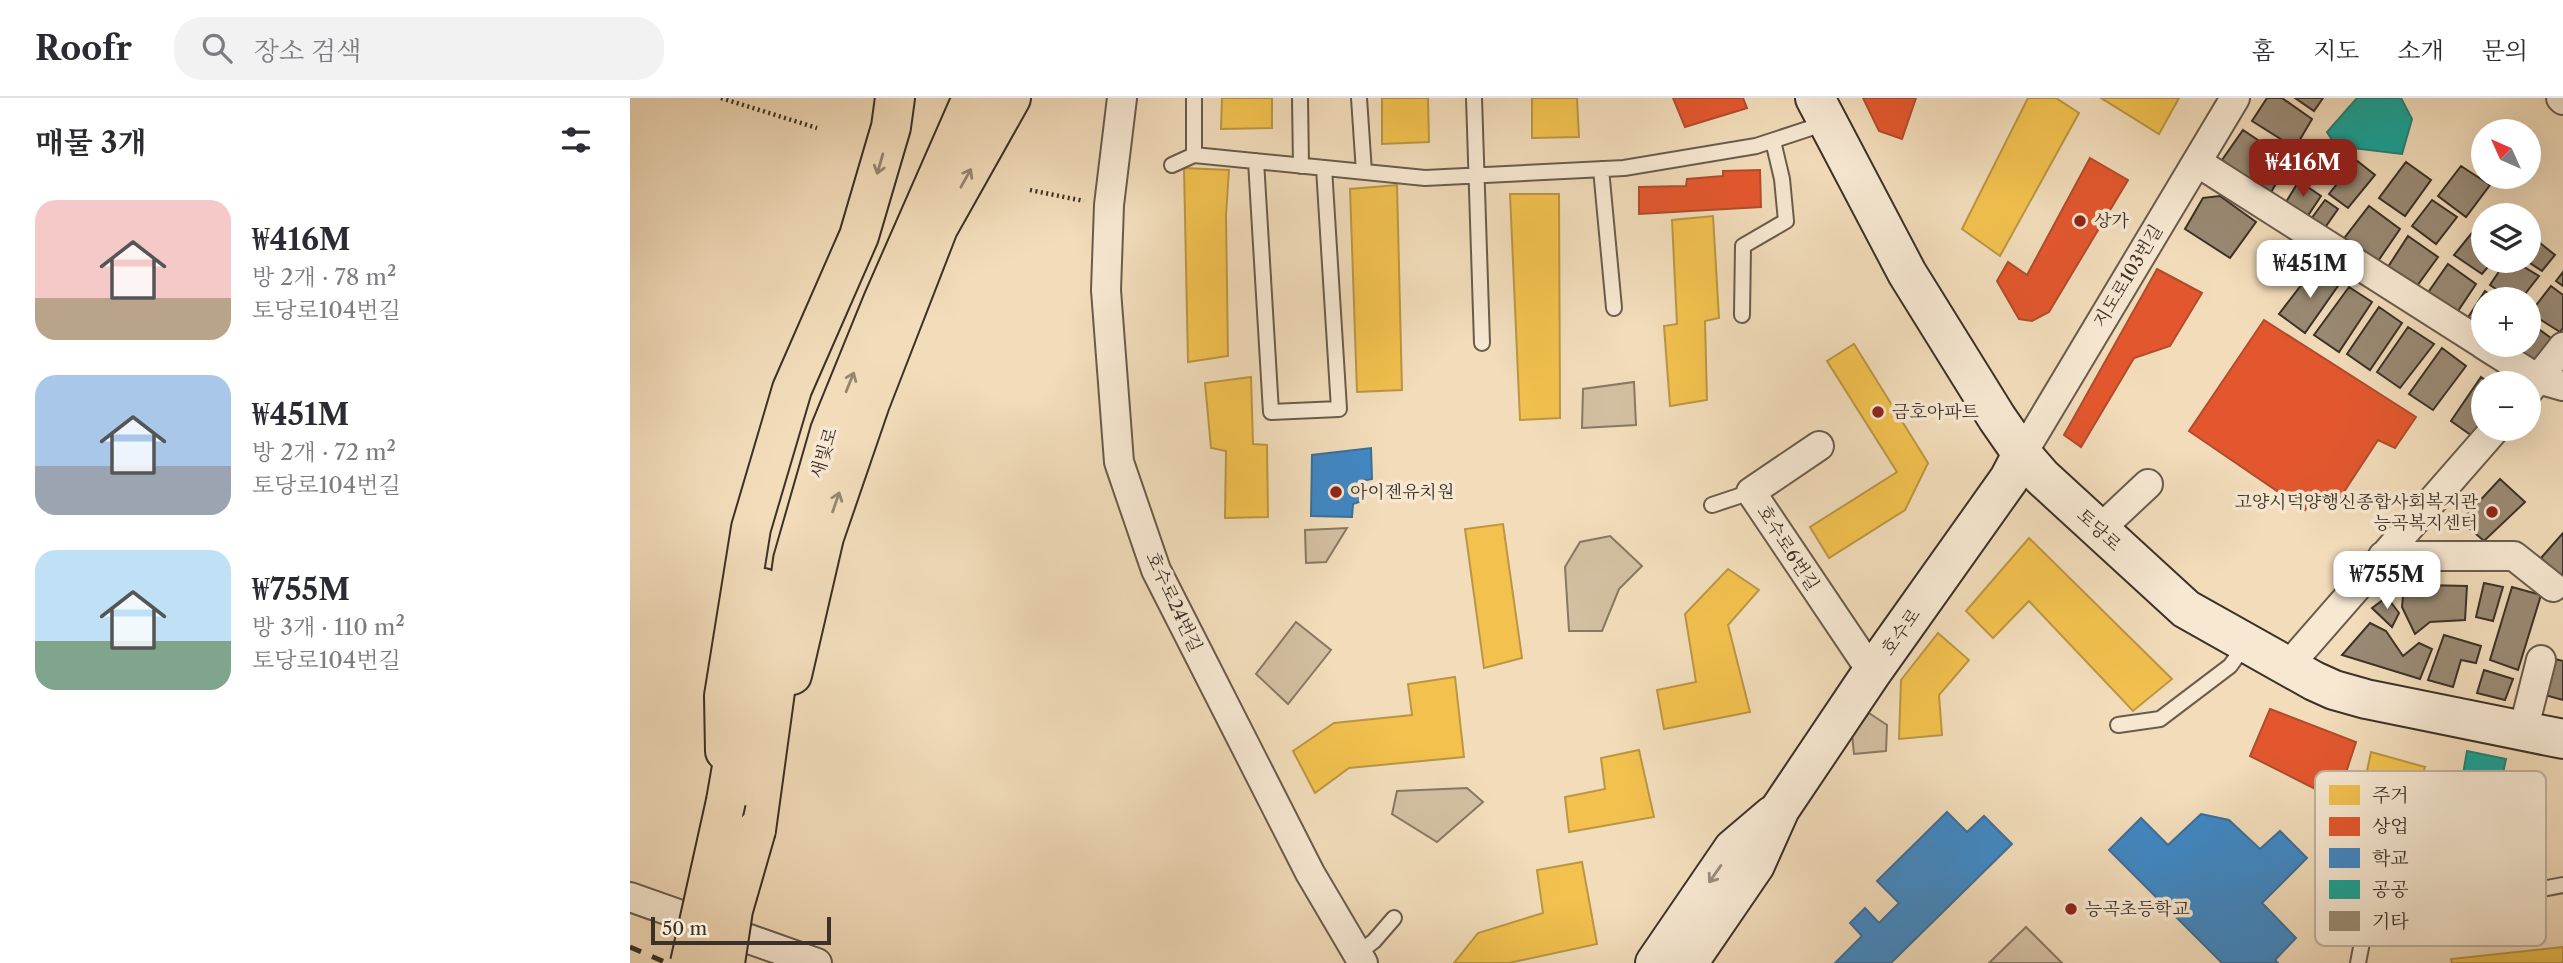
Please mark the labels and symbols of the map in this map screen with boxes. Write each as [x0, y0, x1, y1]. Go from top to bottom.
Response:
north arrow [2471, 119, 2541, 189]
pin: ₩416M [2254, 140, 2352, 199]
one-way arrow [873, 153, 886, 175]
one-way arrow [960, 168, 973, 189]
place label: 상가 [2094, 210, 2129, 232]
marker: 상가 [2072, 213, 2088, 229]
street label: 지도로103번길 [2089, 221, 2167, 331]
pin: ₩451M [2261, 240, 2359, 300]
one-way arrow [845, 371, 858, 393]
place label: 금호아파트 [1892, 401, 1980, 423]
marker: 금호아파트 [1870, 404, 1886, 420]
street label: 새빛로 [806, 425, 842, 481]
place label: 아이젠유치원 [1350, 481, 1454, 503]
marker: 아이젠유치원 [1328, 484, 1344, 500]
one-way arrow [830, 491, 843, 513]
place label: 고양시덕양행신종합사회복지관 능곡복지센터 [2235, 491, 2479, 534]
street label: 호수로6번길 [1752, 501, 1824, 595]
street label: 토당로 [2072, 504, 2126, 556]
marker: 고양시덕양행신종합사회복지관 능곡복지센터 [2484, 504, 2500, 520]
street label: 호수로24번길 [1141, 549, 1207, 655]
pin: ₩755M [2338, 552, 2436, 611]
street label: 호수로 [1877, 604, 1925, 660]
legend [2315, 771, 2546, 946]
text: 주거 [2372, 784, 2409, 807]
text: 상업 [2372, 815, 2409, 838]
text: 학교 [2372, 847, 2409, 870]
one-way arrow [1708, 864, 1722, 883]
text: 공공 [2372, 878, 2409, 901]
place label: 능곡초등학교 [2085, 898, 2190, 920]
marker: 능곡초등학교 [2063, 901, 2079, 917]
text: 기타 [2372, 910, 2409, 933]
scale bar [651, 914, 831, 946]

